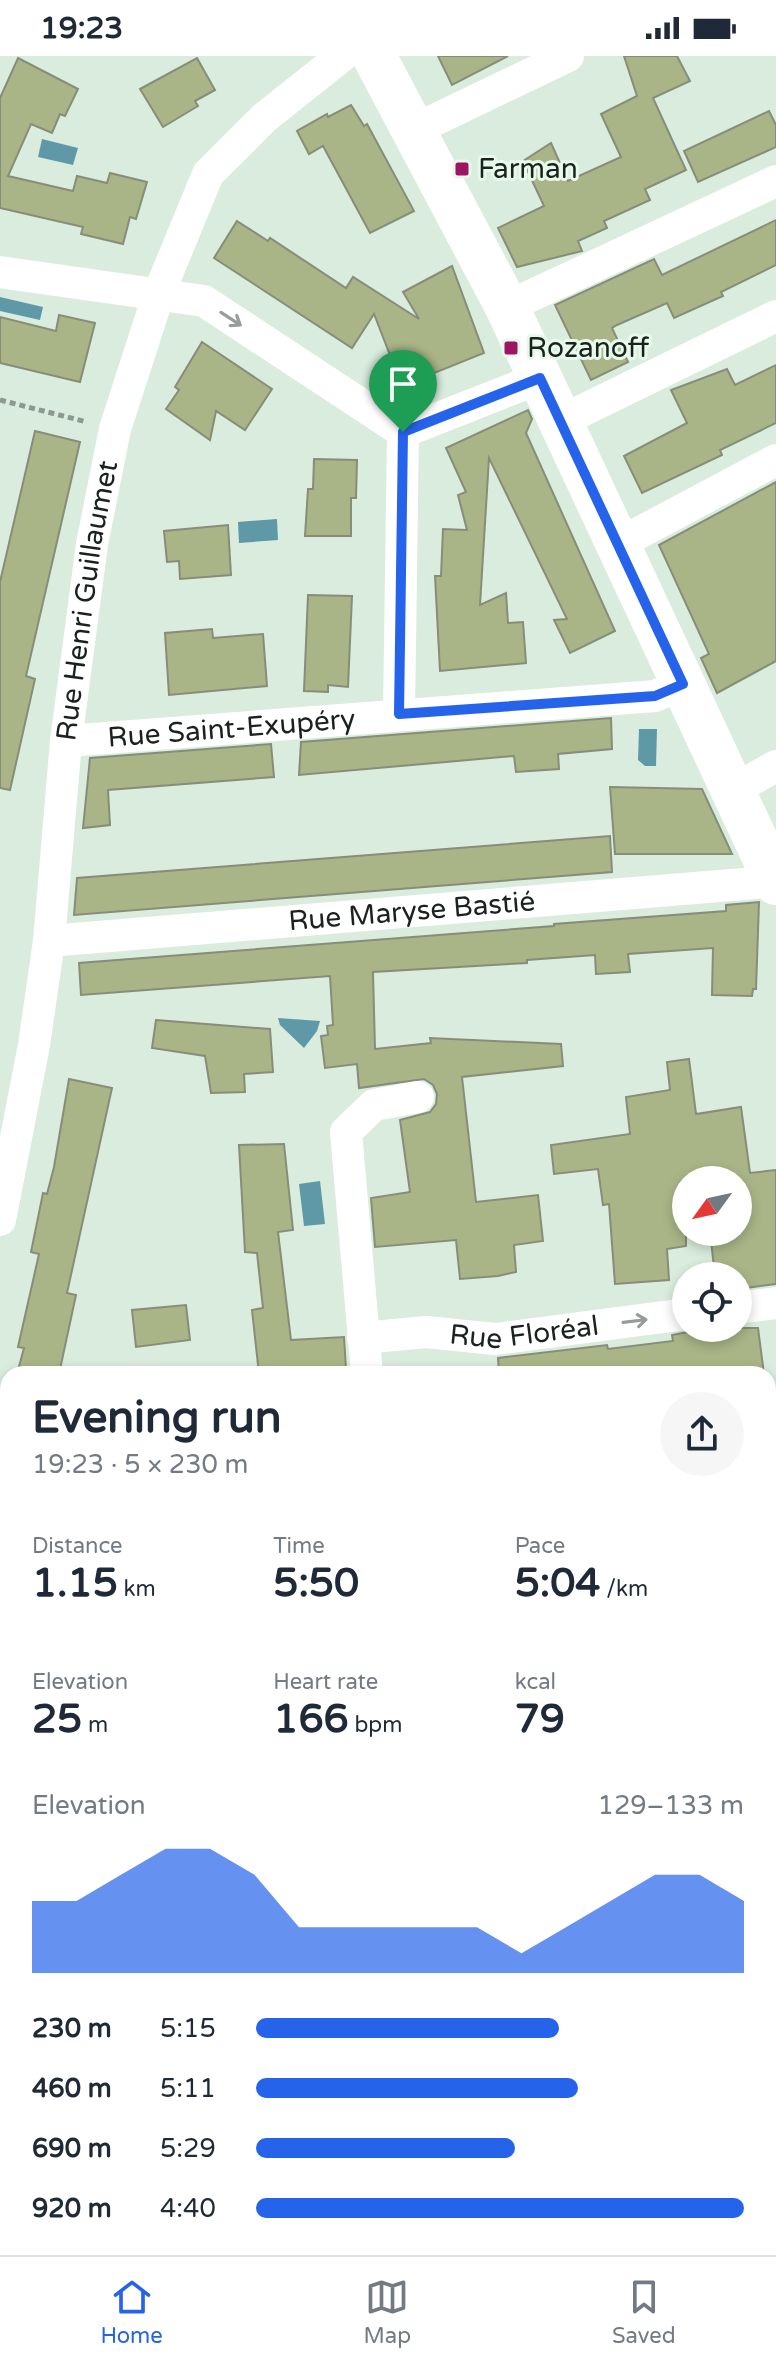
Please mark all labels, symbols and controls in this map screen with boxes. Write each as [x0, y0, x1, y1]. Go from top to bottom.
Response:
text: 19:23 [40, 10, 123, 47]
place label: Farman [478, 152, 578, 186]
marker: Farman [453, 160, 471, 178]
one-way arrow [219, 311, 242, 327]
place label: Rozanoff [527, 331, 650, 365]
marker: Rozanoff [502, 339, 520, 357]
pin [369, 350, 437, 432]
icon: arrive [381, 362, 425, 406]
street label: Rue Henri Guillaumet [49, 457, 125, 743]
street label: Rue Saint-Exupéry [106, 702, 357, 755]
street label: Rue Maryse Bastié [287, 884, 536, 938]
north arrow [672, 1166, 752, 1246]
map controls [672, 1166, 752, 1342]
button: locate [672, 1262, 752, 1342]
street label: Rue Floréal [448, 1309, 601, 1357]
one-way arrow [622, 1313, 647, 1328]
text: Evening run [32, 1392, 281, 1445]
button: share [660, 1392, 744, 1476]
text: 19:23 · 5 × 230 m [32, 1449, 248, 1480]
text: Distance [32, 1533, 123, 1559]
text: Time [273, 1533, 325, 1559]
text: Pace [515, 1533, 565, 1559]
text: 1.15 [32, 1559, 118, 1607]
text: 5:50 [273, 1559, 359, 1607]
text: 5:04 [515, 1559, 600, 1607]
text: km [118, 1576, 156, 1602]
text: /km [600, 1576, 648, 1602]
text: Elevation [32, 1669, 128, 1695]
text: Heart rate [273, 1669, 378, 1695]
text: kcal [515, 1669, 556, 1695]
text: 25 [32, 1695, 82, 1743]
text: 166 [273, 1695, 349, 1743]
text: 79 [515, 1695, 565, 1743]
text: m [82, 1712, 108, 1738]
text: bpm [349, 1712, 402, 1738]
text: Elevation [32, 1790, 146, 1821]
text: 129–133 m [598, 1790, 744, 1821]
text: 230 m [32, 2013, 112, 2044]
text: 5:15 [160, 2013, 216, 2044]
text: 460 m [32, 2073, 112, 2104]
text: 5:11 [160, 2073, 216, 2104]
text: 690 m [32, 2133, 112, 2164]
text: 5:29 [160, 2133, 216, 2164]
text: 920 m [32, 2193, 112, 2224]
text: 4:40 [160, 2193, 216, 2224]
tab: Home [100, 2275, 163, 2349]
tab: Map [364, 2275, 411, 2349]
tab: Saved [612, 2275, 676, 2349]

